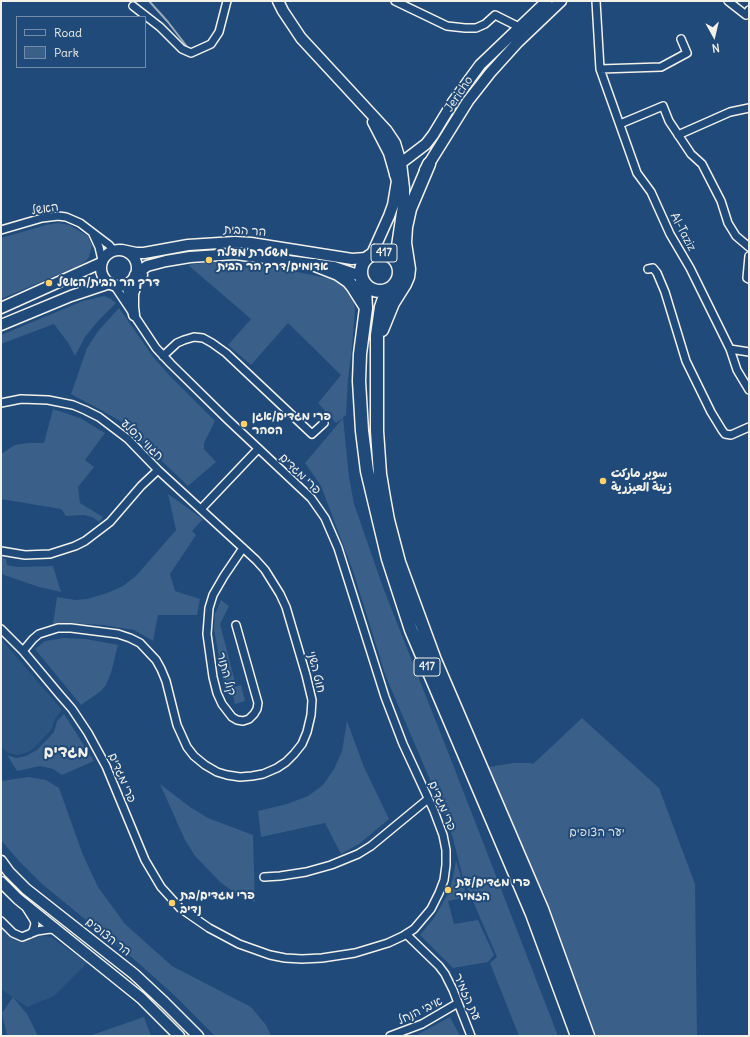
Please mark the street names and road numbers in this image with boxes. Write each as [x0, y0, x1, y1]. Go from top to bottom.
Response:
street label: Jericho [442, 73, 476, 115]
street label: האשל [30, 200, 60, 218]
street label: Al-Taziz [667, 210, 699, 254]
street label: הר הבית [223, 222, 267, 240]
road number: 417 [371, 244, 397, 262]
street label: חגווי הסלע [118, 416, 166, 464]
street label: פרי מגדים [276, 451, 324, 497]
street label: חוט השני [304, 650, 328, 694]
street label: קול התור [213, 651, 239, 697]
road number: 417 [414, 658, 440, 676]
street label: פרי מגדים [105, 751, 139, 805]
street label: פרי מגדים [425, 779, 459, 833]
street label: הר הצופים [82, 915, 134, 959]
street label: עת הזמיר [450, 971, 484, 1023]
street label: איבי הנחל [395, 994, 445, 1028]

